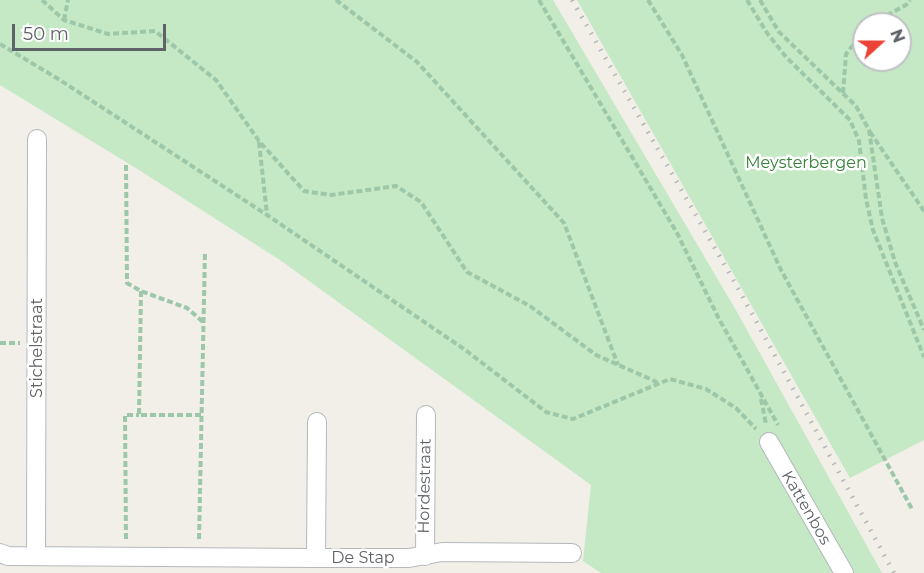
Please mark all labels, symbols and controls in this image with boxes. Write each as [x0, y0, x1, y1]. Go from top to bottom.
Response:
scale bar [15, 12, 170, 50]
north arrow [852, 12, 912, 72]
text: 50 m [23, 23, 69, 45]
text: N [886, 27, 909, 46]
park label: Meysterbergen [745, 153, 867, 173]
street label: Stichelstraat [27, 298, 47, 398]
street label: Hordestraat [415, 438, 435, 534]
street label: Kattenbos [777, 468, 835, 548]
street label: De Stap [331, 548, 395, 568]

